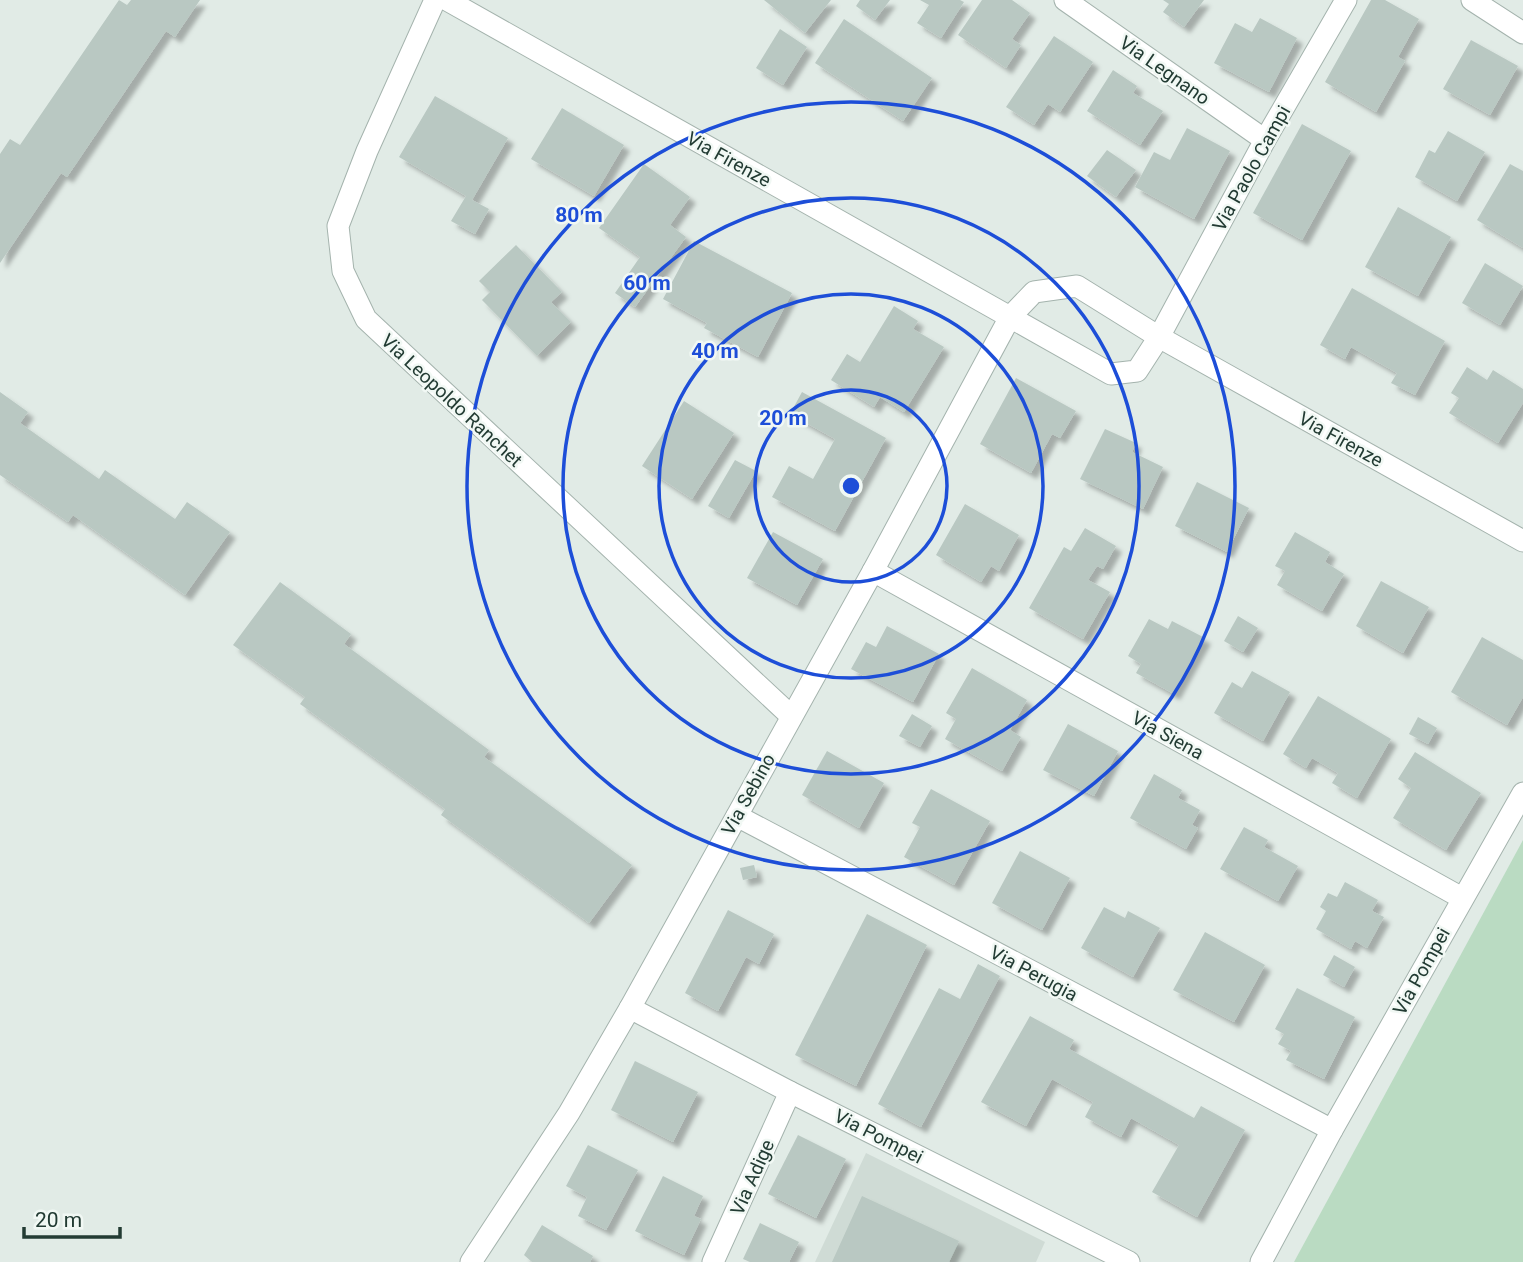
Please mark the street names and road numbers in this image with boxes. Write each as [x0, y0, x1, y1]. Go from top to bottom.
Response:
street label: Via Legnano [1115, 31, 1214, 110]
street label: Via Paolo Campi [1208, 102, 1295, 235]
street label: Via Firenze [682, 127, 775, 192]
street label: Via Leopoldo Ranchet [376, 329, 527, 472]
street label: Via Firenze [1294, 407, 1387, 472]
street label: Via Siena [1128, 706, 1208, 765]
street label: Via Sebino [717, 749, 780, 839]
street label: Via Pompei [1388, 923, 1455, 1019]
street label: Via Perugia [986, 941, 1082, 1006]
street label: Via Pompei [831, 1104, 927, 1169]
street label: Via Adige [726, 1136, 779, 1219]

